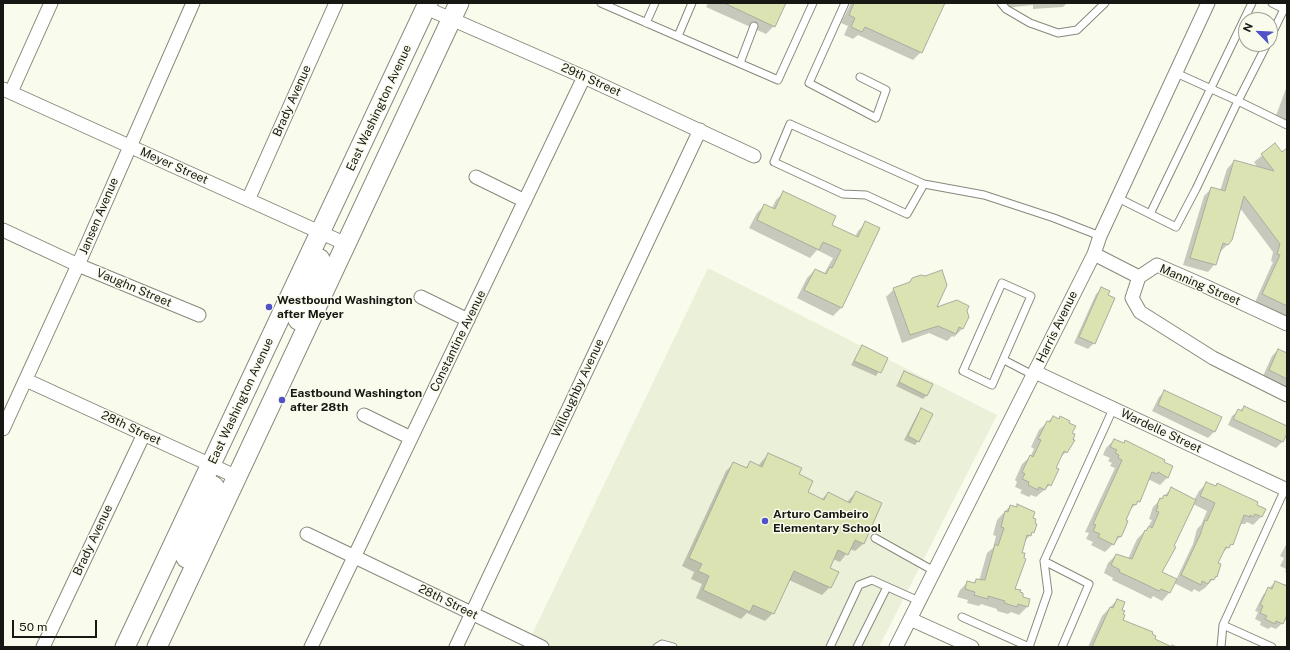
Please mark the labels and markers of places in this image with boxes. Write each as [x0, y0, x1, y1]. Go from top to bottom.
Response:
place label: Westbound Washington after Meyer [277, 293, 413, 321]
marker: Westbound Washington after Meyer [264, 302, 274, 312]
place label: Eastbound Washington after 28th [290, 386, 422, 414]
marker: Eastbound Washington after 28th [277, 395, 287, 405]
place label: Arturo Cambeiro Elementary School [773, 507, 882, 535]
marker: Arturo Cambeiro Elementary School [760, 516, 770, 526]

